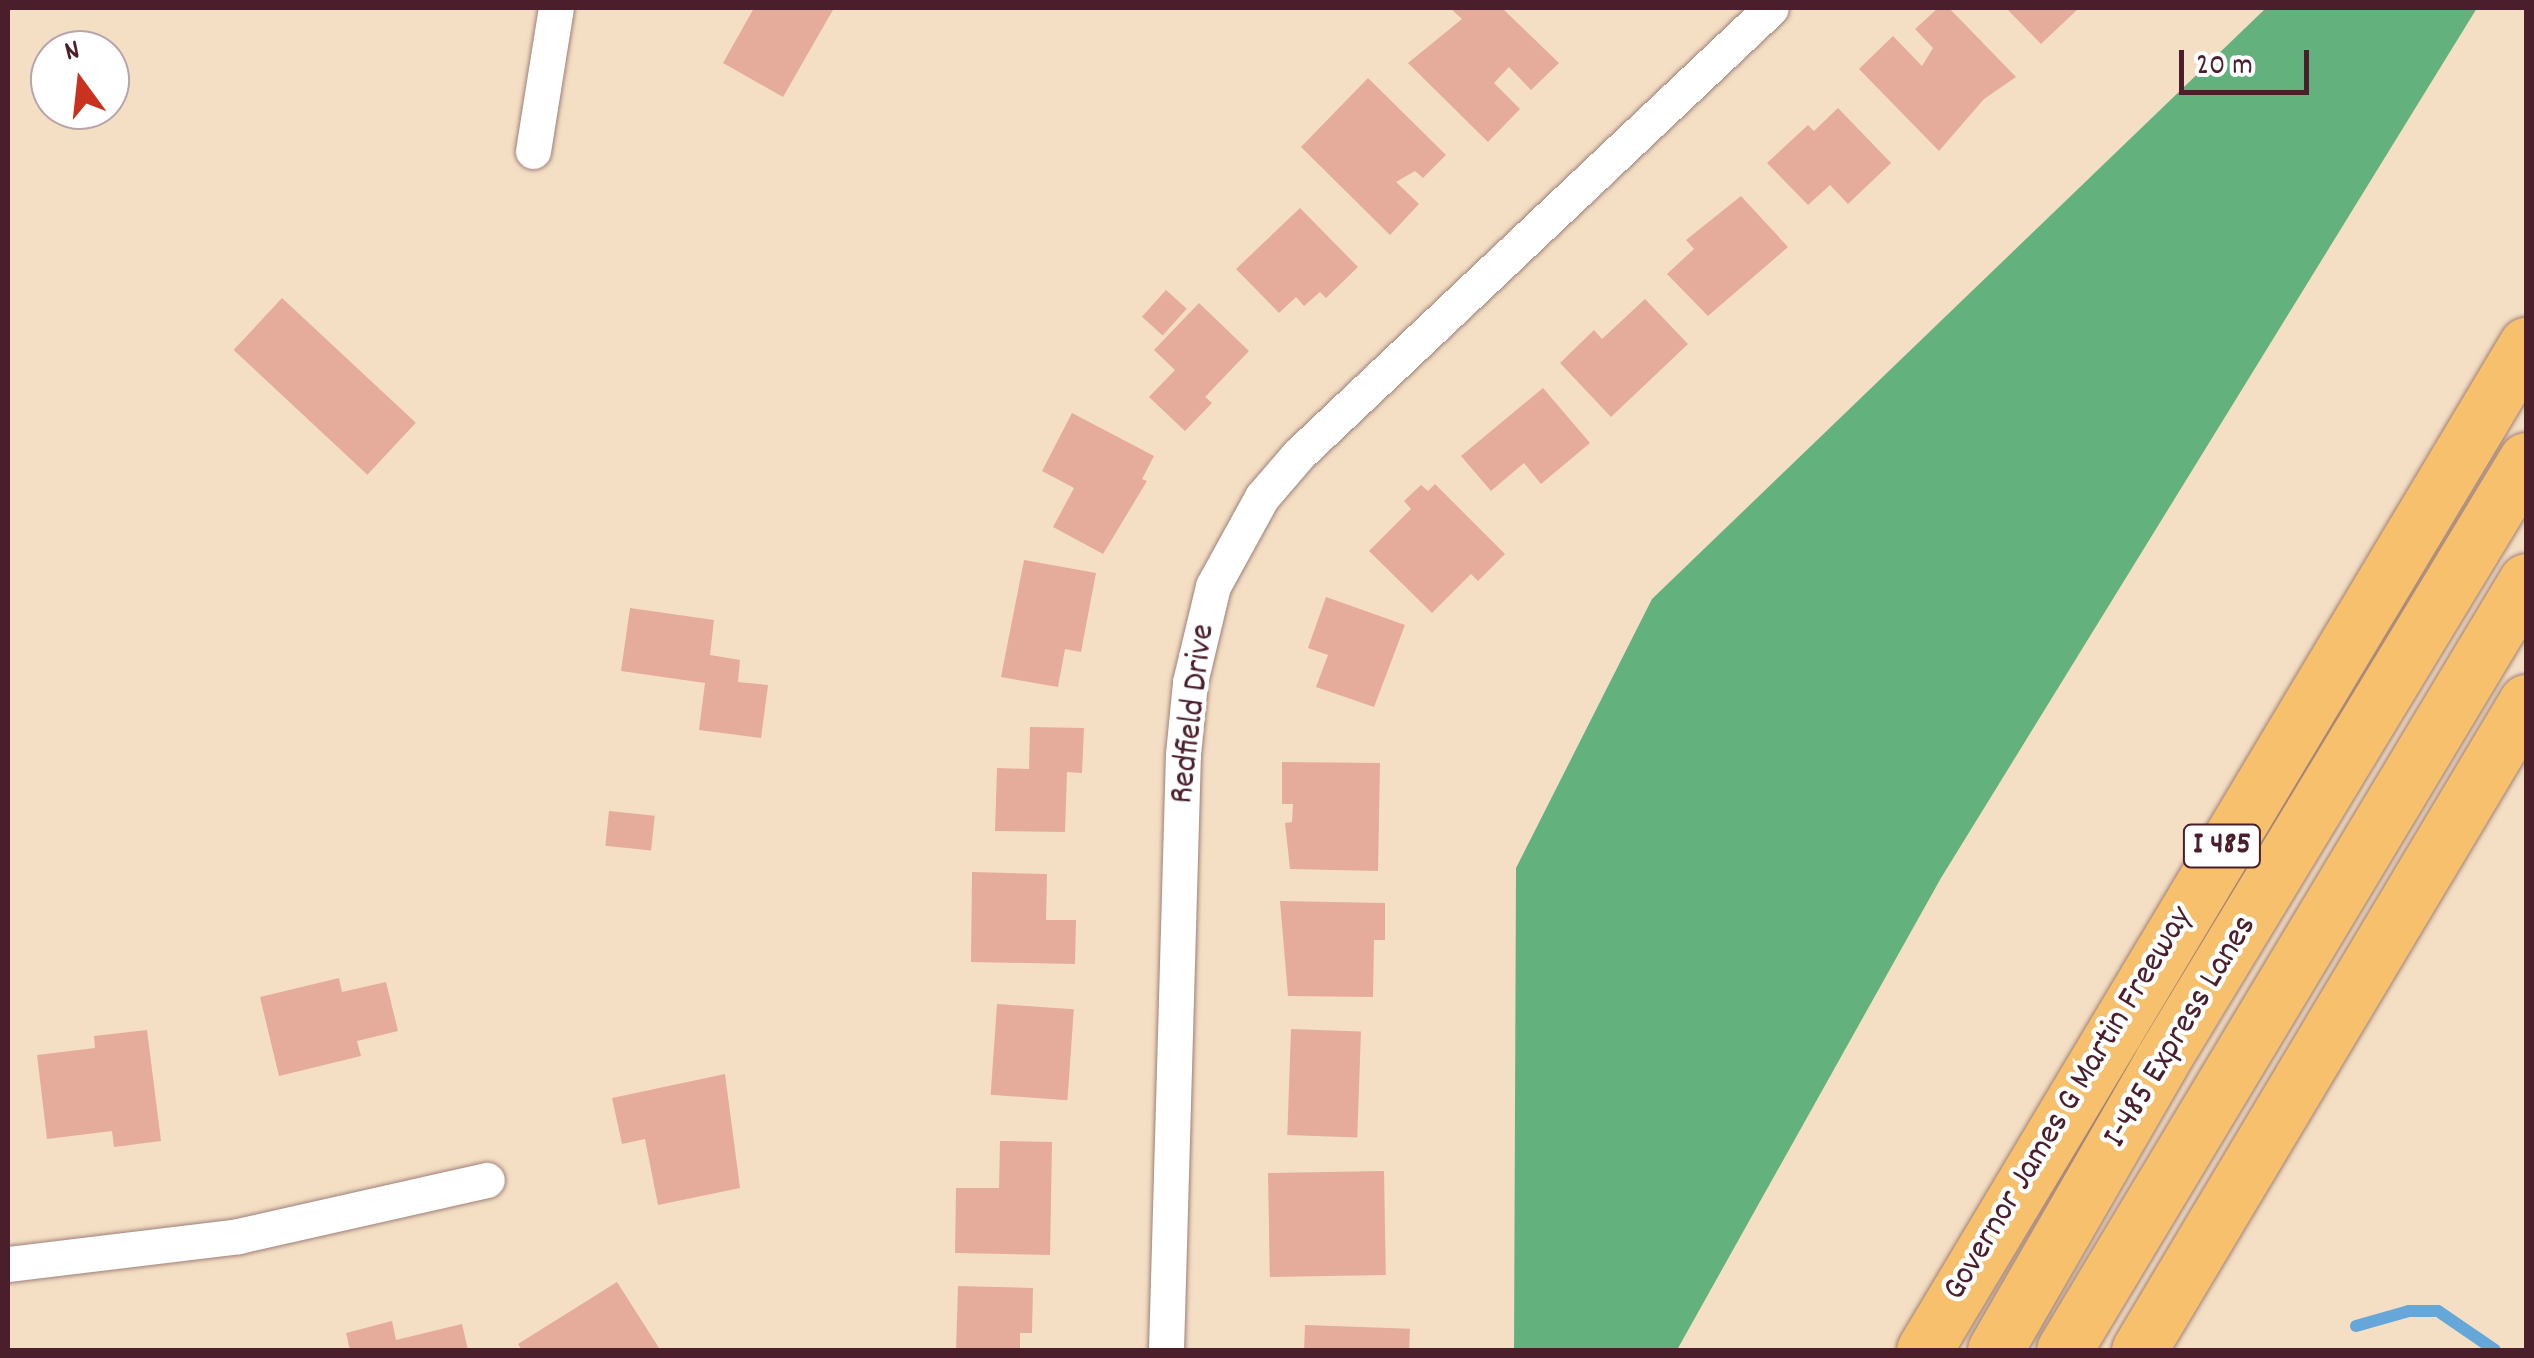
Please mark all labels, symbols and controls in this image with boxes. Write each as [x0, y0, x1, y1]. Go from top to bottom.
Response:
north arrow [30, 30, 130, 130]
scale bar [2184, 30, 2314, 92]
text: N [61, 32, 85, 74]
text: 20 m [2196, 46, 2253, 89]
street label: Redfield Drive [1162, 622, 1226, 806]
road number: I 485 [2182, 819, 2262, 873]
street label: Governor James G Martin Freeway [1935, 899, 2203, 1309]
street label: I-485 Express Lanes [2095, 908, 2267, 1156]

